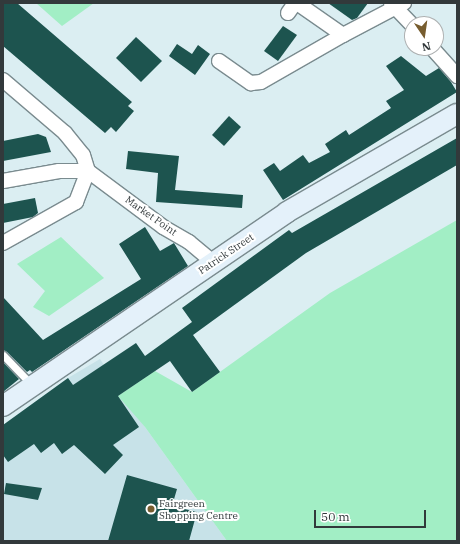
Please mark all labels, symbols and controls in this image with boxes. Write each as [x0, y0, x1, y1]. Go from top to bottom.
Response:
north arrow [404, 16, 444, 56]
text: N [421, 39, 432, 55]
street label: Market Point [123, 194, 179, 238]
street label: Patrick Street [196, 231, 256, 277]
place label: Fairgreen Shopping Centre [159, 497, 238, 520]
scale bar [316, 502, 428, 528]
marker: Fairgreen Shopping Centre [146, 504, 156, 514]
text: 50 m [321, 509, 350, 524]

